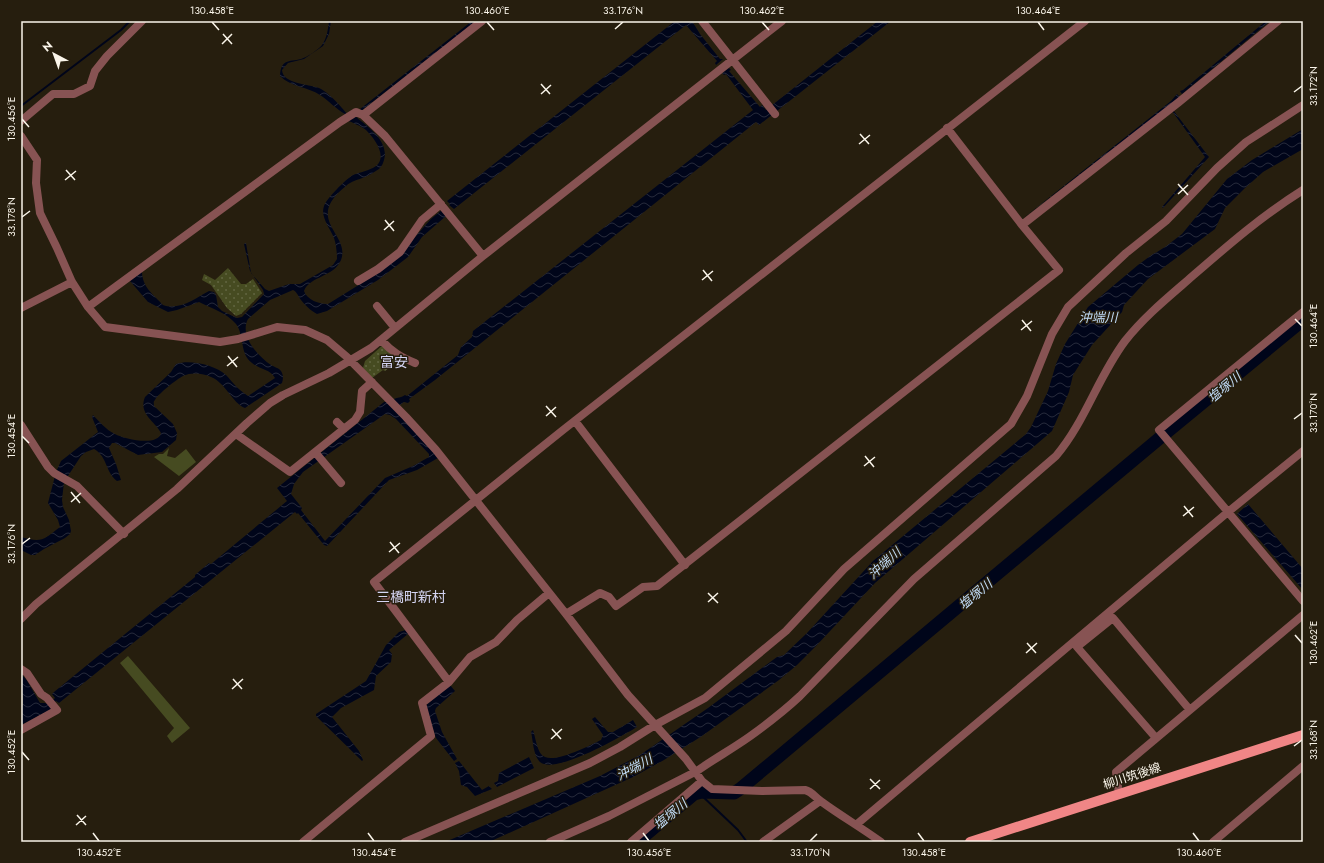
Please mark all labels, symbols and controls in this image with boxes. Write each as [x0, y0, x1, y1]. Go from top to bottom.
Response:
text: 130.458°E [190, 3, 234, 18]
text: 130.460°E [465, 3, 509, 18]
text: 33.176°N [603, 3, 643, 18]
text: 130.462°E [740, 3, 784, 18]
text: 130.464°E [1016, 3, 1060, 18]
north arrow [34, 34, 74, 74]
text: N [39, 38, 56, 55]
text: 33.172°N [1306, 66, 1321, 106]
text: 130.456°E [4, 97, 19, 141]
text: 33.178°N [4, 197, 19, 237]
text: 130.464°E [1306, 304, 1321, 348]
water label: 沖端川 [1078, 308, 1119, 327]
district label: 富安 [380, 352, 408, 372]
water label: 塩塚川 [1203, 366, 1247, 407]
text: 33.170°N [1306, 393, 1321, 433]
text: 130.454°E [4, 414, 19, 458]
text: 33.176°N [4, 524, 19, 564]
water label: 沖端川 [863, 542, 907, 583]
water label: 塩塚川 [954, 573, 998, 614]
district label: 三橋町新村 [376, 587, 446, 607]
text: 130.462°E [1306, 621, 1321, 665]
text: 33.168°N [1306, 720, 1321, 760]
text: 130.452°E [4, 730, 19, 774]
water label: 沖端川 [613, 749, 658, 785]
street label: 柳川筑後線 [1101, 758, 1163, 794]
water label: 塩塚川 [649, 793, 693, 834]
text: 130.452°E [77, 845, 121, 860]
text: 130.454°E [352, 845, 396, 860]
text: 130.456°E [627, 845, 671, 860]
text: 33.170°N [790, 845, 830, 860]
text: 130.458°E [902, 845, 946, 860]
text: 130.460°E [1177, 845, 1221, 860]

